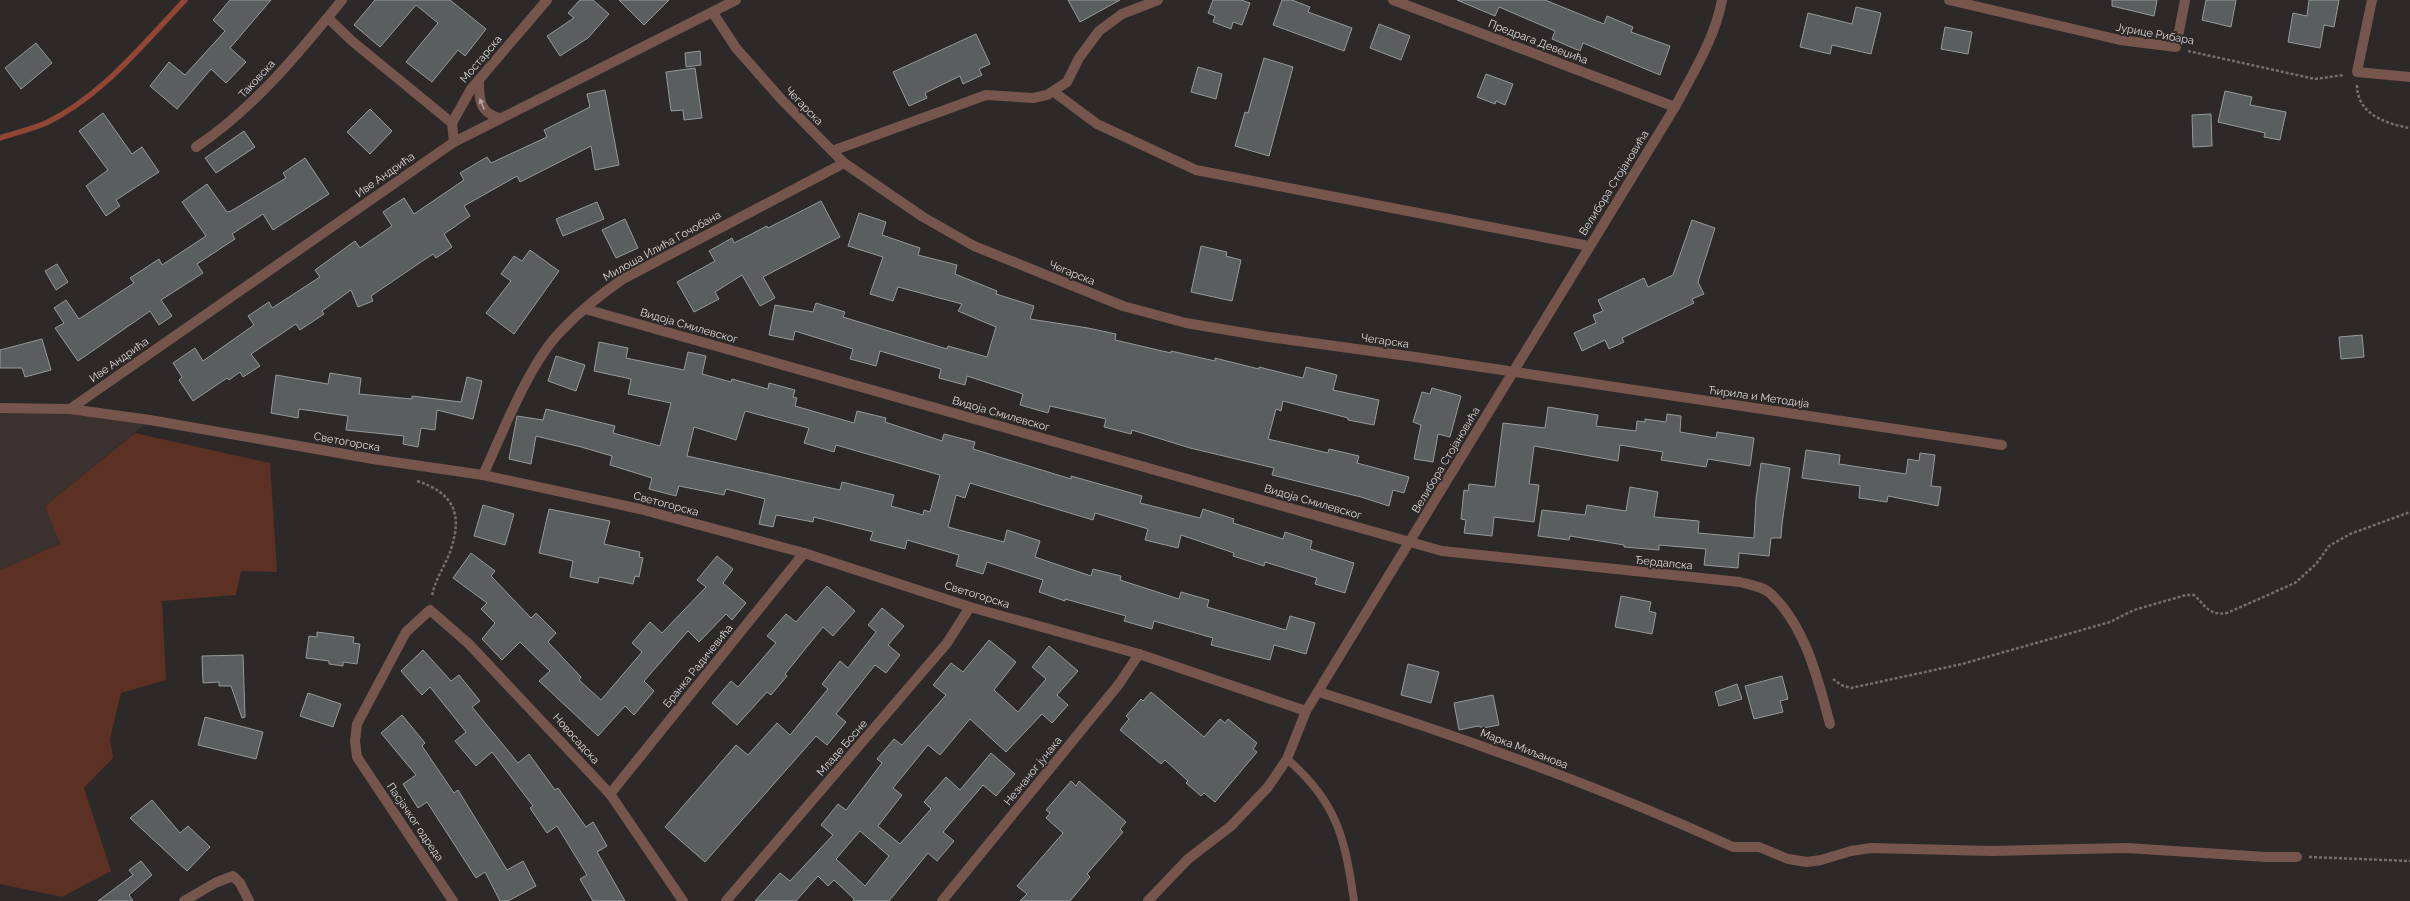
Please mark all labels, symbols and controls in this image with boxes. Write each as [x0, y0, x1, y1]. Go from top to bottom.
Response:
street label: Предрага Девеџића [1486, 17, 1590, 67]
street label: Јурице Рибара [2115, 21, 2195, 47]
street label: Мостарска [457, 33, 505, 85]
street label: Таковска [236, 57, 278, 101]
street label: Чегарска [782, 84, 826, 128]
one-way arrow [478, 98, 484, 110]
street label: Велибора Стојановића [1576, 128, 1652, 238]
street label: Иве Андрића [353, 150, 417, 200]
street label: Милоша Илића Гочобана [601, 208, 723, 284]
street label: Чегарска [1047, 258, 1097, 288]
street label: Видоја Смилевског [639, 306, 740, 346]
street label: Чегарска [1360, 331, 1410, 351]
street label: Иве Андрића [87, 335, 151, 385]
street label: Ћирила и Методија [1708, 384, 1810, 410]
street label: Видоја Смилевског [951, 394, 1052, 434]
street label: Велибора Стојановића [1409, 405, 1483, 515]
street label: Светогорска [313, 430, 381, 454]
street label: Видоја Смилевског [1263, 482, 1364, 522]
street label: Светогорска [632, 489, 700, 519]
street label: Ђердапска [1635, 554, 1693, 572]
street label: Светогорска [943, 579, 1011, 611]
street label: Бранка Радичевића [660, 622, 736, 710]
street label: Новосадска [550, 711, 602, 767]
street label: Младе Босне [814, 717, 870, 779]
street label: Марка Миљанова [1478, 726, 1570, 772]
street label: Незнаног јунака [1001, 734, 1065, 808]
street label: Пасјачког одреда [384, 780, 446, 864]

